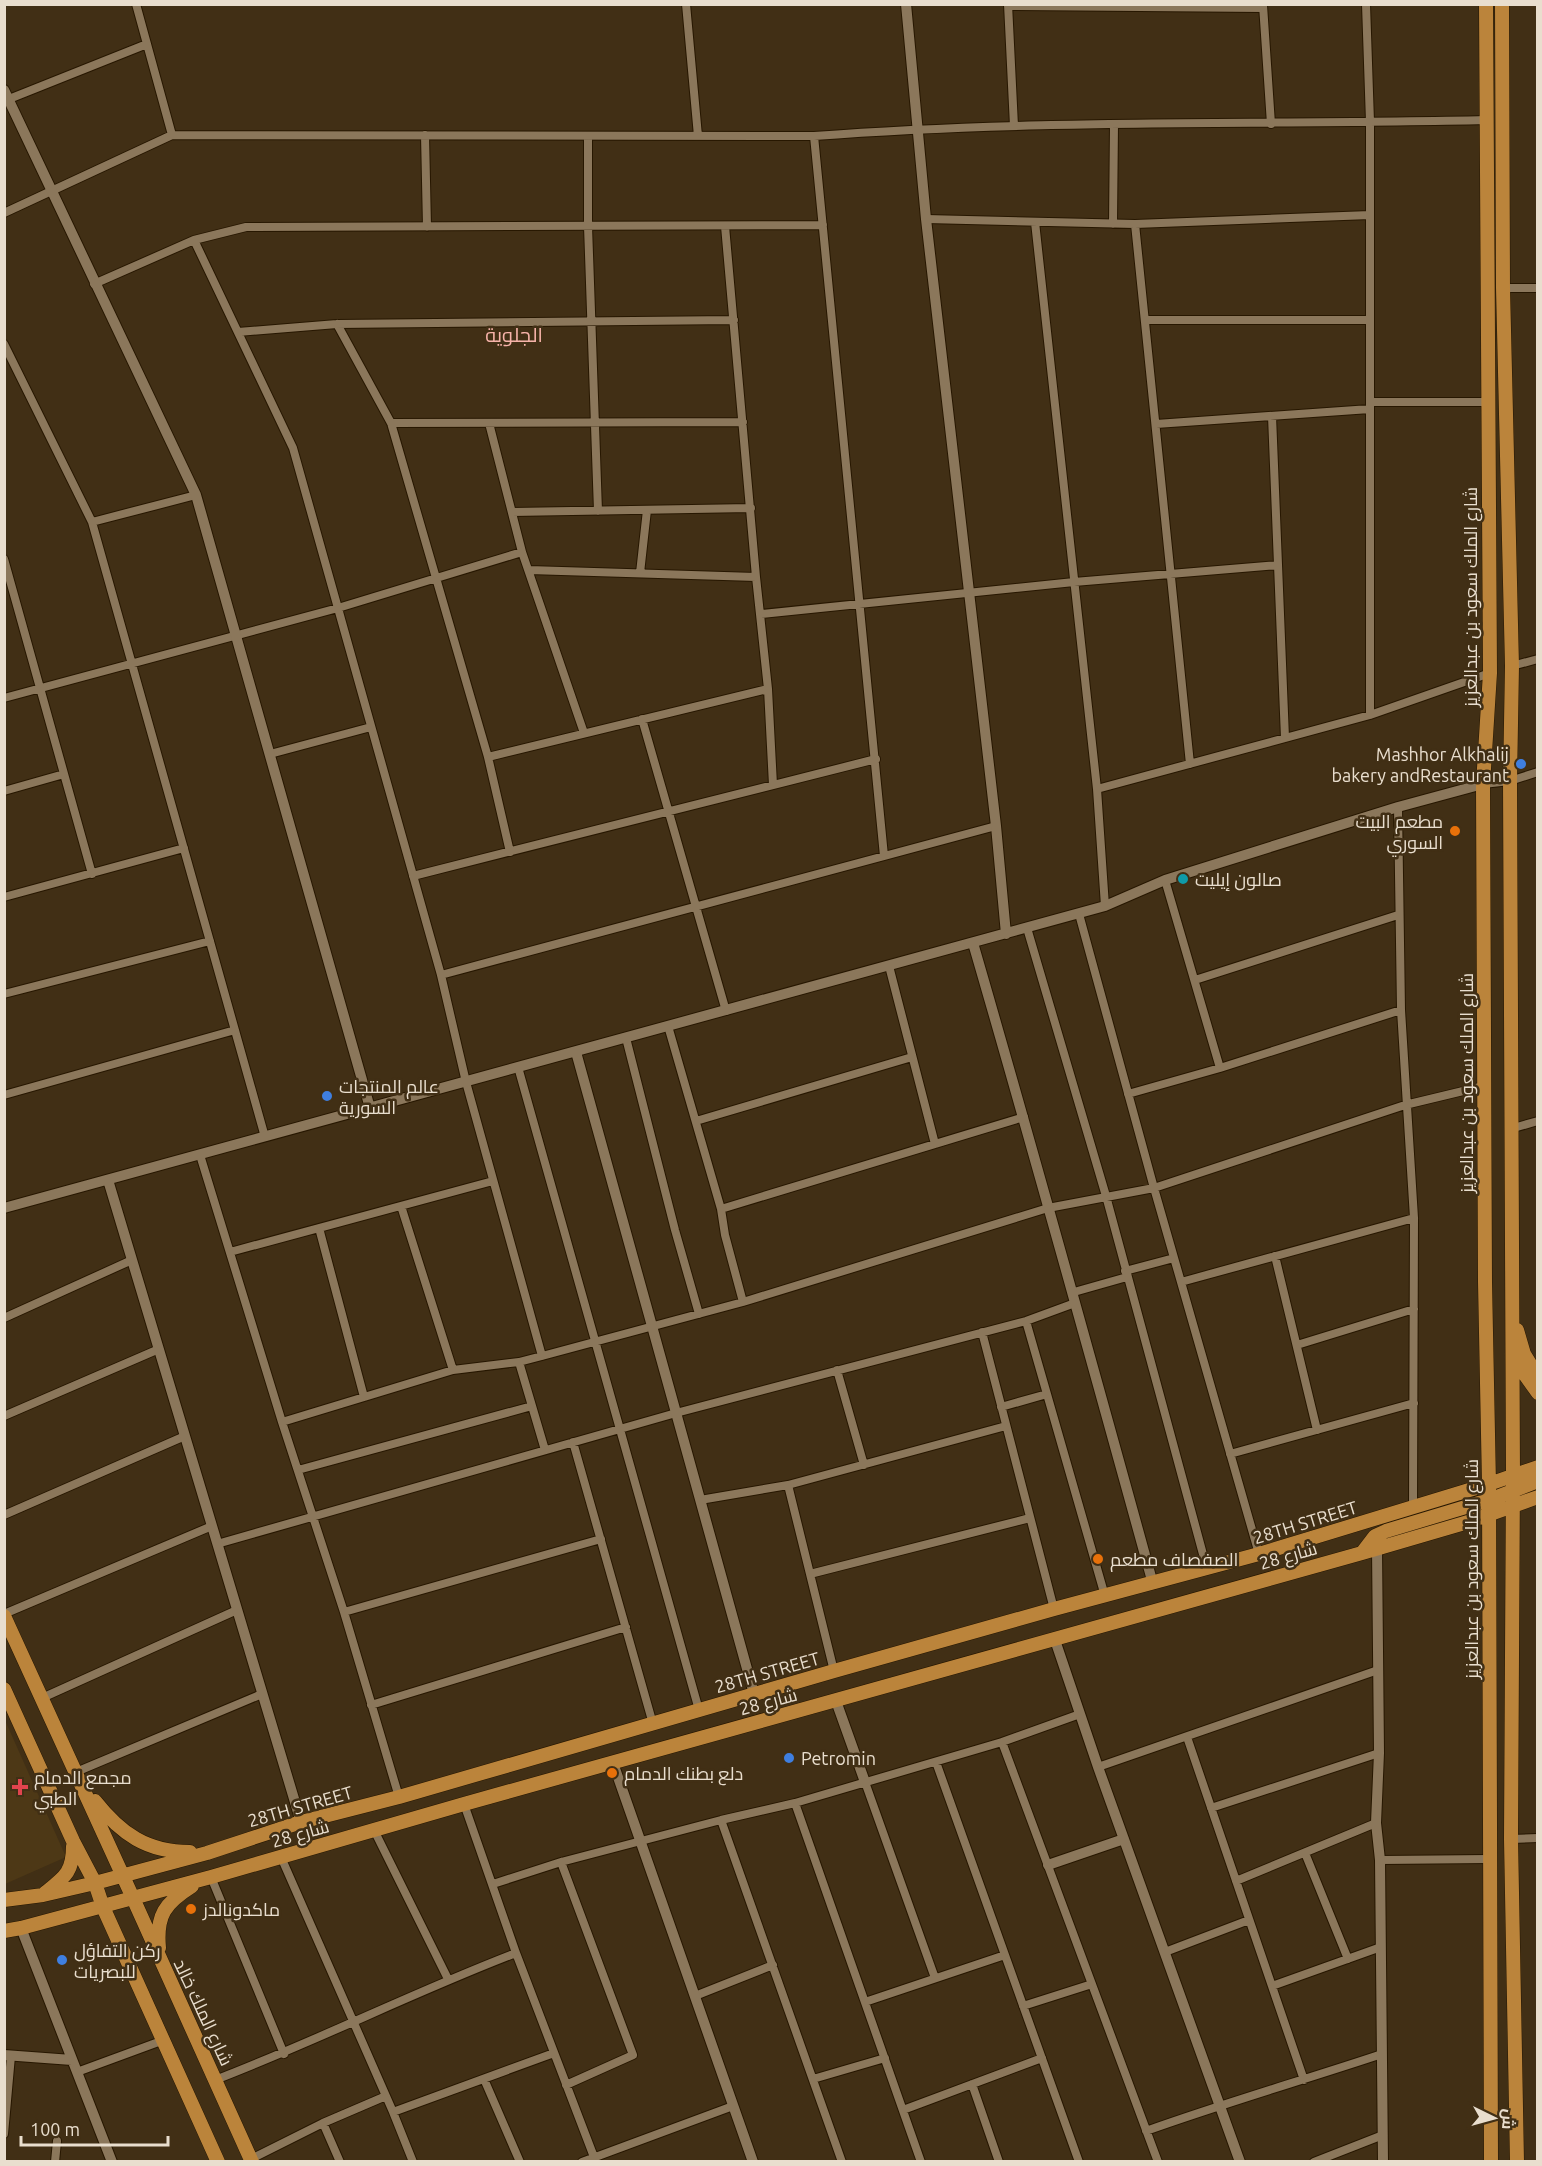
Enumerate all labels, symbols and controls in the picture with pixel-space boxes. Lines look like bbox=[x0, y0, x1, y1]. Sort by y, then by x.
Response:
district label: الجلوية bbox=[485, 323, 543, 347]
street label: شارع الملك سعود بن عبدالعزيز bbox=[1460, 487, 1483, 708]
place label: Mashhor Alkhalij bakery andRestaurant bbox=[1332, 744, 1509, 785]
marker: Mashhor Alkhalij bakery andRestaurant bbox=[1514, 757, 1528, 771]
place label: مطعم البيت السوري bbox=[1355, 811, 1443, 857]
marker: مطعم البيت السوري bbox=[1448, 824, 1462, 838]
place label: صالون إيليت bbox=[1195, 869, 1282, 891]
marker: صالون إيليت bbox=[1176, 872, 1190, 886]
street label: شارع الملك سعود بن عبدالعزيز bbox=[1456, 973, 1479, 1194]
place label: عالم المنتجات السورية bbox=[339, 1076, 439, 1119]
marker: عالم المنتجات السورية bbox=[320, 1089, 334, 1103]
street label: شارع الملك سعود بن عبدالعزيز bbox=[1461, 1459, 1484, 1680]
street label: 28TH STREET bbox=[1251, 1497, 1359, 1547]
street label: شارع 28 bbox=[1257, 1537, 1320, 1576]
place label: الصفصاف مطعم bbox=[1110, 1549, 1238, 1572]
marker: الصفصاف مطعم bbox=[1091, 1552, 1105, 1566]
street label: 28TH STREET bbox=[712, 1648, 822, 1696]
street label: شارع 28 bbox=[737, 1684, 800, 1721]
place label: Petromin bbox=[801, 1748, 876, 1768]
marker: Petromin bbox=[782, 1751, 796, 1765]
place label: دلع بطنك الدمام bbox=[624, 1763, 743, 1786]
marker: دلع بطنك الدمام bbox=[605, 1766, 619, 1780]
place label: مجمع الدمام الطبي bbox=[34, 1767, 132, 1813]
marker: مجمع الدمام الطبي bbox=[11, 1778, 29, 1796]
street label: 28TH STREET bbox=[245, 1782, 355, 1830]
street label: شارع 28 bbox=[269, 1815, 332, 1854]
place label: ماكدونالدز bbox=[202, 1899, 280, 1921]
marker: ماكدونالدز bbox=[184, 1902, 198, 1916]
place label: ركن التفاؤل للبصريات bbox=[74, 1940, 160, 1983]
marker: ركن التفاؤل للبصريات bbox=[55, 1953, 69, 1967]
street label: شارع الملك خالد bbox=[168, 1956, 237, 2070]
north arrow bbox=[1464, 2088, 1524, 2148]
text: ش bbox=[1498, 2108, 1519, 2130]
scale bar bbox=[21, 2109, 168, 2147]
text: 100 m bbox=[30, 2119, 80, 2139]

